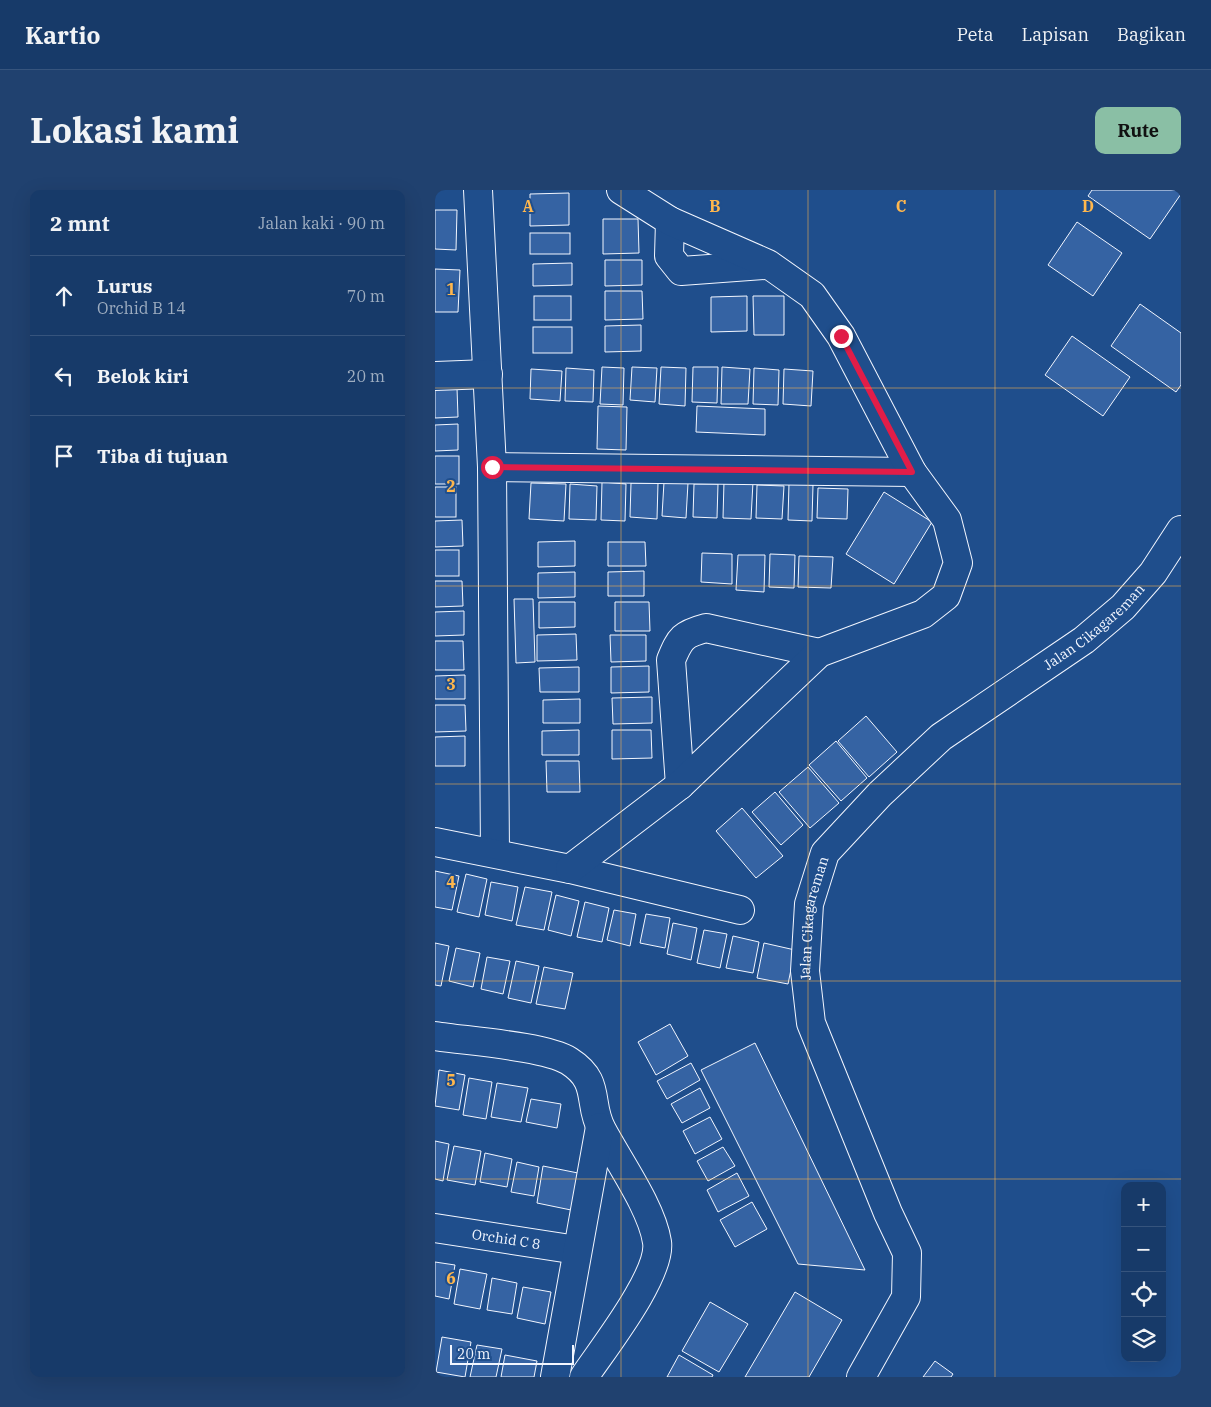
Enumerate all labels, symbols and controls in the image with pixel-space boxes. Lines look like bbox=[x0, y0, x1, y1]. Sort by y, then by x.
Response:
text: Kartio bbox=[25, 19, 100, 51]
text: Peta bbox=[957, 23, 994, 46]
text: Lapisan bbox=[1022, 23, 1089, 46]
text: Bagikan bbox=[1117, 23, 1186, 46]
text: Lokasi kami bbox=[30, 107, 239, 153]
button: Rute bbox=[1095, 107, 1181, 154]
text: A bbox=[522, 196, 534, 216]
text: B bbox=[709, 196, 721, 216]
text: C bbox=[896, 196, 906, 216]
text: D bbox=[1082, 196, 1094, 216]
text: 2 mnt bbox=[50, 209, 110, 237]
text: Jalan kaki · 90 m bbox=[258, 213, 385, 233]
text: Lurus bbox=[97, 274, 152, 298]
text: 1 bbox=[446, 279, 456, 299]
icon: ahead bbox=[50, 282, 78, 310]
text: 70 m bbox=[347, 286, 385, 306]
text: Orchid B 14 bbox=[97, 298, 186, 318]
route end bbox=[830, 325, 853, 348]
icon: left bbox=[50, 362, 78, 390]
text: Belok kiri bbox=[97, 364, 189, 388]
text: 20 m bbox=[347, 366, 385, 386]
icon: arrive bbox=[50, 442, 78, 470]
text: Tiba di tujuan bbox=[97, 444, 228, 468]
route start bbox=[481, 456, 504, 479]
text: 2 bbox=[446, 476, 456, 496]
street label: Jalan Cikagareman bbox=[1040, 580, 1148, 674]
text: 3 bbox=[446, 674, 456, 694]
street label: Jalan Cikagareman bbox=[796, 854, 832, 982]
text: 4 bbox=[446, 872, 456, 892]
text: 5 bbox=[446, 1070, 456, 1090]
map controls bbox=[1121, 1182, 1166, 1362]
button: + bbox=[1121, 1182, 1166, 1227]
street label: Orchid C 8 bbox=[471, 1225, 542, 1253]
button: − bbox=[1121, 1227, 1166, 1272]
text: 6 bbox=[446, 1268, 456, 1288]
button: locate bbox=[1121, 1272, 1166, 1317]
button: layers bbox=[1121, 1317, 1166, 1362]
scale bar bbox=[450, 1342, 574, 1365]
text: 20 m bbox=[457, 1345, 490, 1363]

